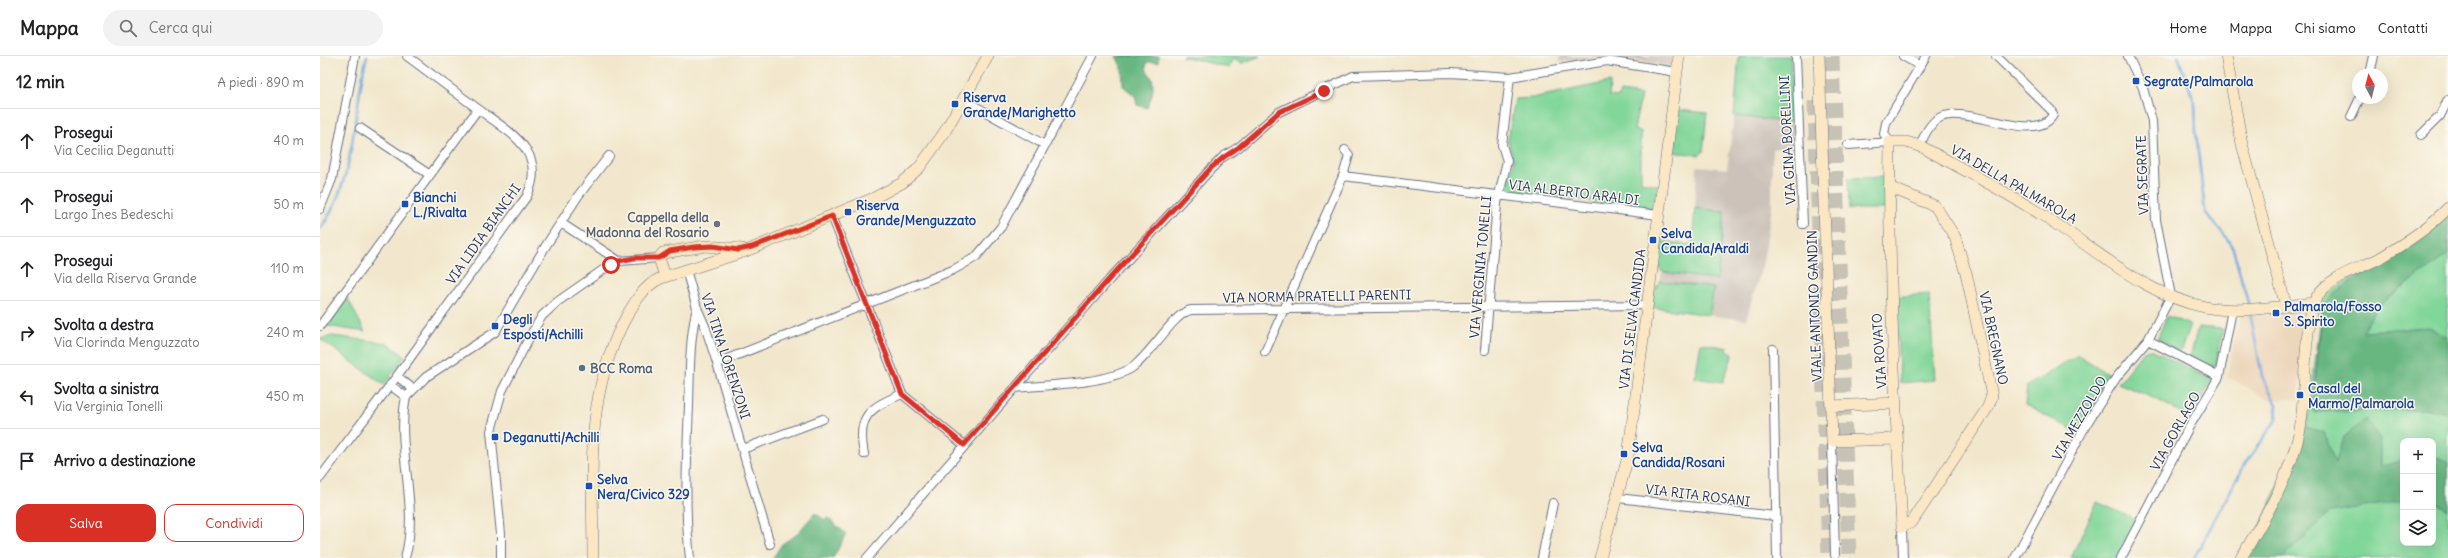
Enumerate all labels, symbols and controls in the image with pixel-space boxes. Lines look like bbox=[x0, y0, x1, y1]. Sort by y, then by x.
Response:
search box bbox=[103, 10, 383, 46]
text: Mappa bbox=[20, 16, 79, 40]
icon: search bbox=[117, 17, 139, 39]
text: Cerca qui bbox=[149, 18, 212, 37]
text: Home bbox=[2169, 19, 2207, 37]
text: Mappa bbox=[2229, 19, 2272, 37]
text: Chi siamo bbox=[2294, 19, 2356, 37]
text: Contatti bbox=[2378, 19, 2428, 37]
north arrow bbox=[2352, 68, 2388, 104]
text: 12 min bbox=[16, 71, 65, 93]
place label: Segrate/Palmarola bbox=[2144, 73, 2254, 90]
text: A piedi · 890 m bbox=[218, 74, 304, 91]
street label: VIA GINA BORELLINI bbox=[1776, 74, 1799, 205]
marker: Segrate/Palmarola bbox=[2131, 76, 2141, 86]
route end bbox=[1315, 82, 1333, 100]
place label: Riserva Grande/Marighetto bbox=[963, 89, 1076, 121]
marker: Riserva Grande/Marighetto bbox=[950, 99, 960, 109]
text: Prosegui bbox=[54, 123, 113, 142]
icon: ahead bbox=[16, 130, 38, 152]
text: 40 m bbox=[273, 132, 304, 149]
street label: VIA SEGRATE bbox=[2133, 134, 2152, 215]
street label: VIA DELLA PALMAROLA bbox=[1948, 141, 2080, 228]
text: Via Cecilia Deganutti bbox=[54, 142, 174, 159]
street label: VIA ALBERTO ARALDI bbox=[1508, 176, 1640, 209]
street label: VIA LIDIA BIANCHI bbox=[442, 180, 525, 288]
text: Prosegui bbox=[54, 187, 113, 206]
place label: Bianchi L./Rivalta bbox=[413, 189, 468, 221]
icon: ahead bbox=[16, 194, 38, 216]
street label: VIA VERGINIA TONELLI bbox=[1466, 195, 1495, 339]
text: 50 m bbox=[273, 196, 304, 213]
place label: Riserva Grande/Menguzzato bbox=[856, 197, 976, 229]
marker: Bianchi L./Rivalta bbox=[400, 199, 410, 209]
text: Largo Ines Bedeschi bbox=[54, 206, 173, 223]
marker: Riserva Grande/Menguzzato bbox=[843, 207, 853, 217]
place label: Cappella della Madonna del Rosario bbox=[586, 209, 710, 241]
marker: Cappella della Madonna del Rosario bbox=[712, 219, 722, 229]
place label: Selva Candida/Araldi bbox=[1661, 225, 1749, 257]
street label: VIALE ANTONIO GANDIN bbox=[1803, 230, 1826, 382]
marker: Selva Candida/Araldi bbox=[1648, 235, 1658, 245]
street label: VIA DI SELVA CANDIDA bbox=[1615, 248, 1650, 390]
text: Prosegui bbox=[54, 251, 113, 270]
route start bbox=[602, 256, 620, 274]
icon: ahead bbox=[16, 258, 38, 280]
text: 110 m bbox=[271, 260, 304, 277]
text: Via della Riserva Grande bbox=[54, 270, 197, 287]
street label: VIA NORMA PRATELLI PARENTI bbox=[1222, 286, 1412, 307]
street label: VIA BREGNANO bbox=[1975, 290, 2012, 386]
street label: VIA TINA LORENZONI bbox=[697, 291, 754, 422]
place label: Palmarola/Fosso S. Spirito bbox=[2284, 298, 2381, 330]
marker: Palmarola/Fosso S. Spirito bbox=[2271, 308, 2281, 318]
place label: Degli Esposti/Achilli bbox=[503, 311, 583, 343]
street label: VIA ROVATO bbox=[1868, 313, 1891, 389]
text: Svolta a destra bbox=[54, 315, 154, 334]
marker: Degli Esposti/Achilli bbox=[490, 321, 500, 331]
icon: right bbox=[16, 322, 38, 344]
text: 240 m bbox=[267, 324, 304, 341]
text: Via Clorinda Menguzzato bbox=[54, 334, 200, 351]
place label: BCC Roma bbox=[590, 360, 653, 377]
marker: BCC Roma bbox=[577, 363, 587, 373]
street label: VIA MEZZOLDO bbox=[2048, 373, 2110, 463]
text: Svolta a sinistra bbox=[54, 379, 159, 398]
place label: Casal del Marmo/Palmarola bbox=[2308, 380, 2415, 412]
icon: left bbox=[16, 386, 38, 408]
text: 450 m bbox=[266, 388, 304, 405]
street label: VIA GORLAGO bbox=[2147, 389, 2204, 474]
marker: Casal del Marmo/Palmarola bbox=[2295, 390, 2305, 400]
text: Via Verginia Tonelli bbox=[54, 398, 163, 415]
place label: Deganutti/Achilli bbox=[503, 429, 599, 446]
marker: Deganutti/Achilli bbox=[490, 432, 500, 442]
map controls bbox=[2400, 438, 2436, 546]
button: + bbox=[2400, 438, 2436, 474]
place label: Selva Candida/Rosani bbox=[1632, 439, 1725, 471]
marker: Selva Candida/Rosani bbox=[1619, 449, 1629, 459]
icon: arrive bbox=[16, 450, 38, 472]
text: Arrivo a destinazione bbox=[54, 451, 196, 470]
place label: Selva Nera/Civico 329 bbox=[597, 471, 690, 503]
button: − bbox=[2400, 474, 2436, 510]
marker: Selva Nera/Civico 329 bbox=[584, 481, 594, 491]
street label: VIA RITA ROSANI bbox=[1645, 481, 1752, 510]
button: Salva bbox=[16, 504, 156, 542]
button: Condividi bbox=[164, 504, 304, 542]
button: layers bbox=[2400, 510, 2436, 546]

